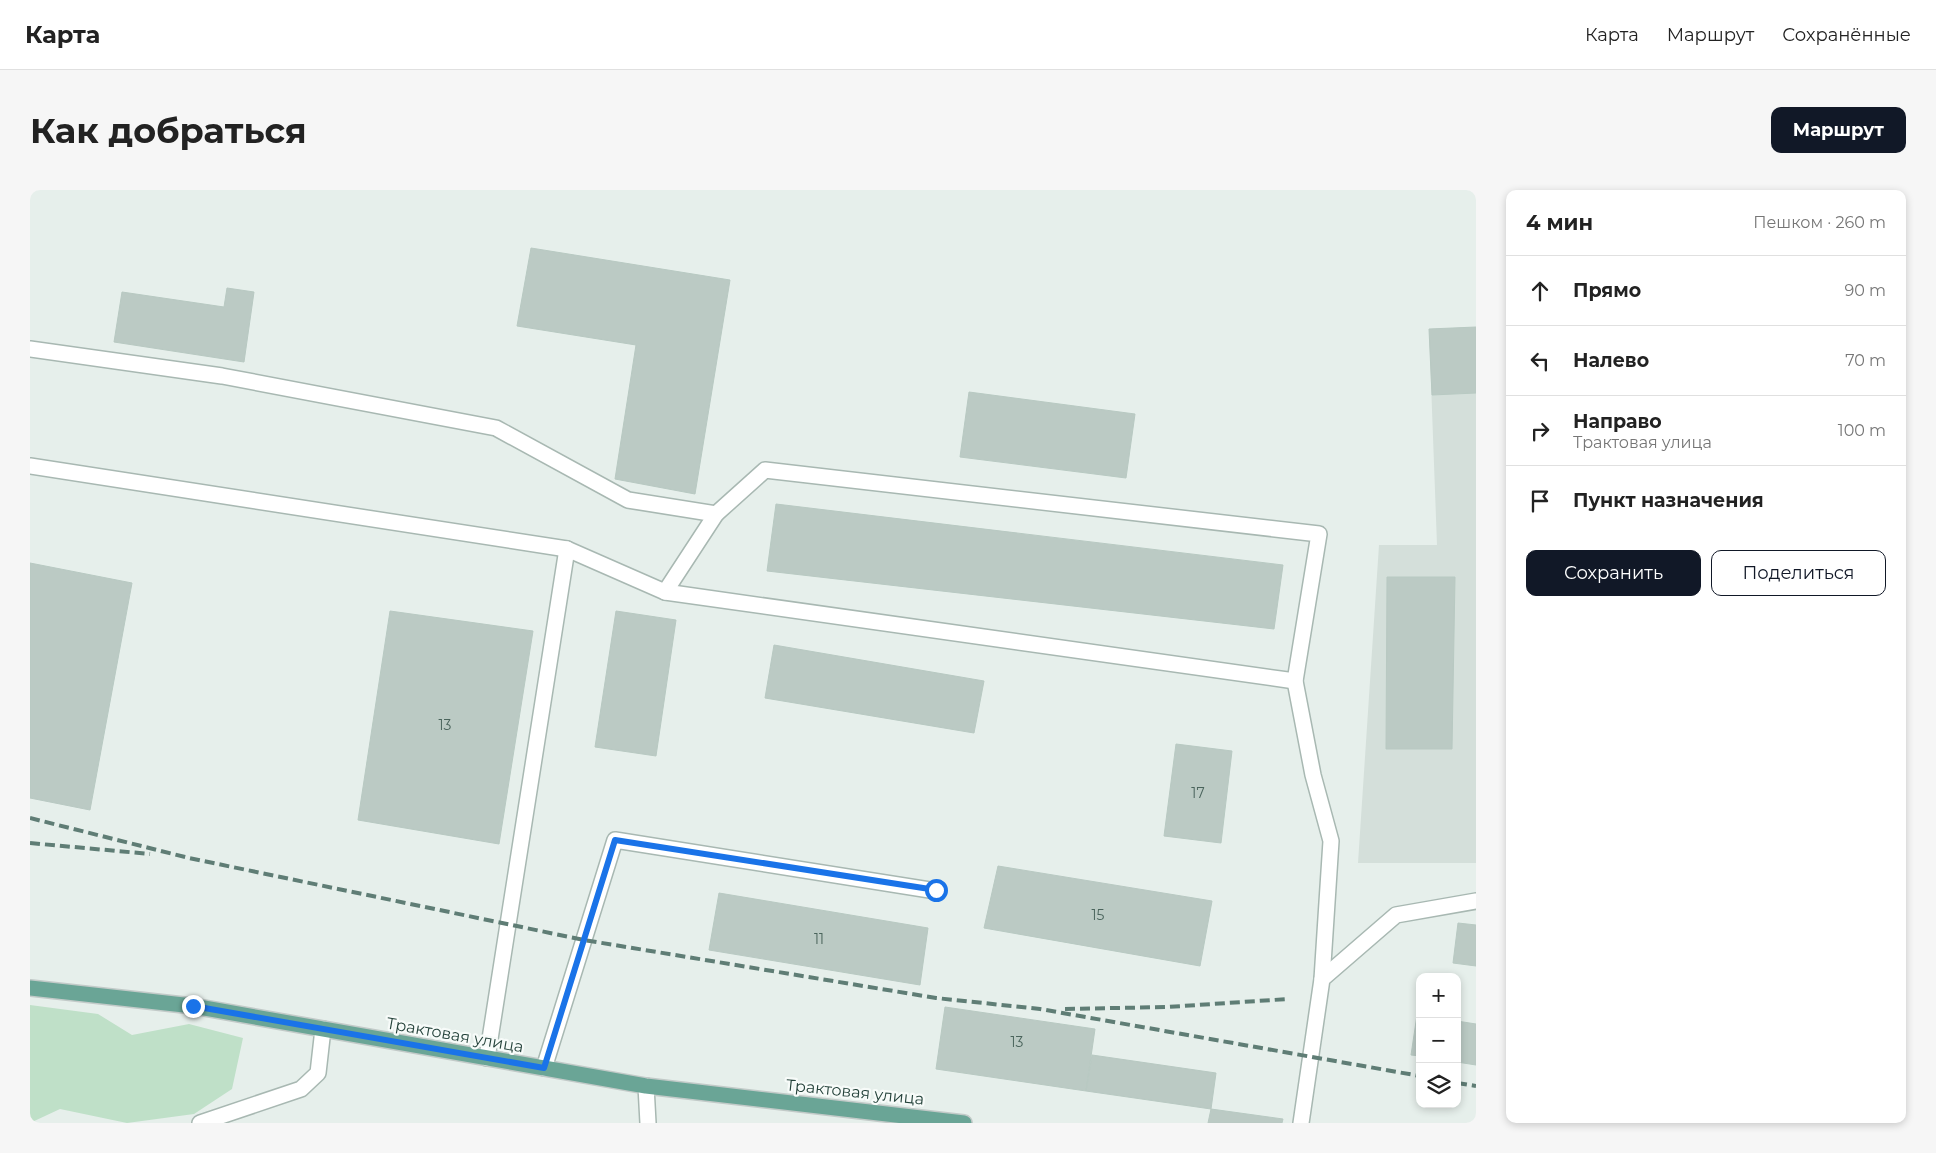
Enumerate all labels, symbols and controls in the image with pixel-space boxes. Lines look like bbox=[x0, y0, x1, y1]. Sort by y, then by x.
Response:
text: Карта bbox=[25, 20, 100, 49]
text: Карта bbox=[1585, 24, 1639, 46]
text: Маршрут bbox=[1667, 24, 1754, 46]
text: Сохранённые bbox=[1782, 24, 1911, 46]
button: Маршрут bbox=[1771, 107, 1906, 153]
text: Как добраться bbox=[30, 109, 307, 152]
text: 4 мин bbox=[1526, 210, 1593, 235]
text: Пешком · 260 m bbox=[1753, 213, 1886, 232]
icon: ahead bbox=[1526, 277, 1554, 305]
text: Прямо bbox=[1573, 279, 1641, 302]
text: 90 m bbox=[1844, 281, 1886, 300]
icon: left bbox=[1526, 347, 1554, 375]
text: Налево bbox=[1573, 349, 1649, 372]
text: 70 m bbox=[1845, 351, 1886, 370]
text: Направо bbox=[1573, 410, 1662, 433]
icon: right bbox=[1526, 417, 1554, 445]
text: 100 m bbox=[1838, 421, 1886, 440]
text: Трактовая улица bbox=[1573, 433, 1712, 452]
icon: arrive bbox=[1526, 487, 1554, 515]
text: Пункт назначения bbox=[1573, 489, 1764, 512]
button: Сохранить bbox=[1526, 550, 1701, 596]
button: Поделиться bbox=[1711, 550, 1886, 596]
house number: 13 bbox=[439, 716, 452, 734]
house number: 17 bbox=[1191, 784, 1205, 802]
route start bbox=[925, 879, 948, 902]
house number: 15 bbox=[1092, 906, 1105, 924]
house number: 11 bbox=[814, 930, 824, 948]
map controls bbox=[1416, 973, 1461, 1108]
button: + bbox=[1416, 973, 1461, 1018]
route end bbox=[182, 995, 205, 1018]
street label: Трактовая улица bbox=[385, 1014, 525, 1056]
button: − bbox=[1416, 1018, 1461, 1063]
house number: 13 bbox=[1011, 1033, 1024, 1051]
button: layers bbox=[1416, 1063, 1461, 1108]
street label: Трактовая улица bbox=[785, 1075, 925, 1109]

